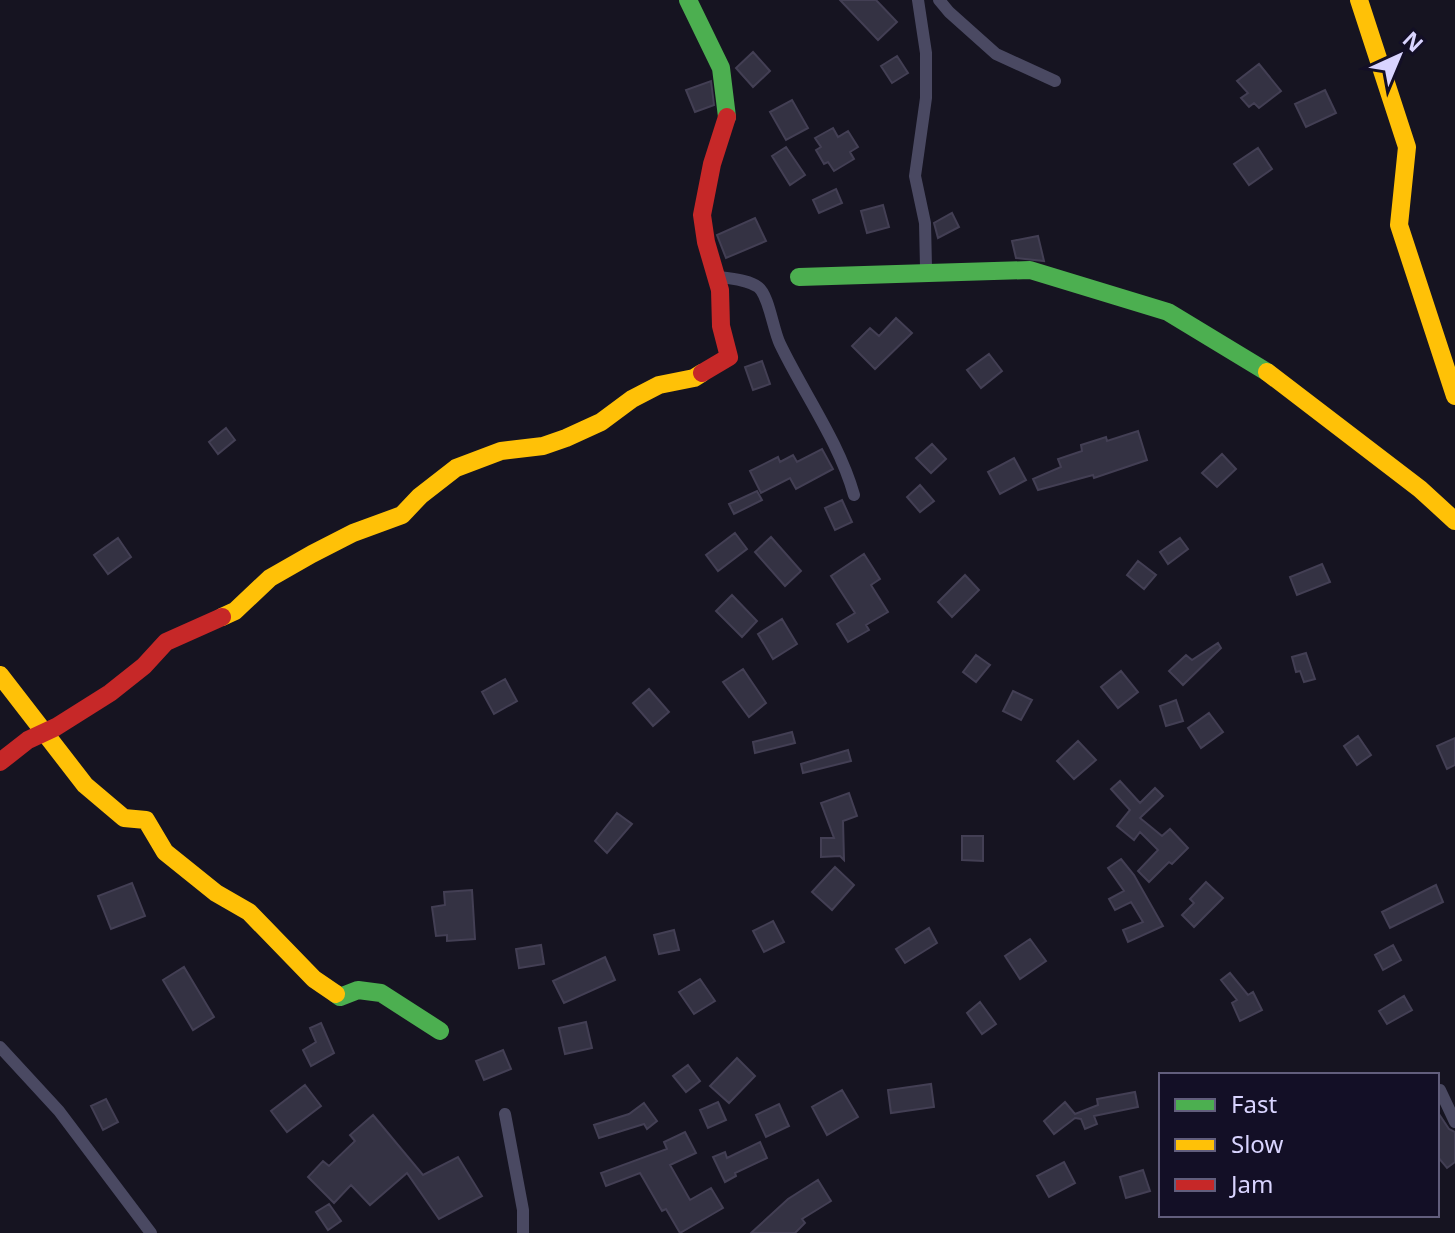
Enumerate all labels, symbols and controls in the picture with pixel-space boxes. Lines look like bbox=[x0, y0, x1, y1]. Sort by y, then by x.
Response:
north arrow bbox=[1359, 16, 1439, 96]
text: N bbox=[1397, 24, 1430, 58]
legend bbox=[1159, 1073, 1439, 1217]
text: Fast bbox=[1231, 1087, 1277, 1120]
text: Slow bbox=[1231, 1127, 1283, 1160]
text: Jam bbox=[1229, 1167, 1273, 1200]

